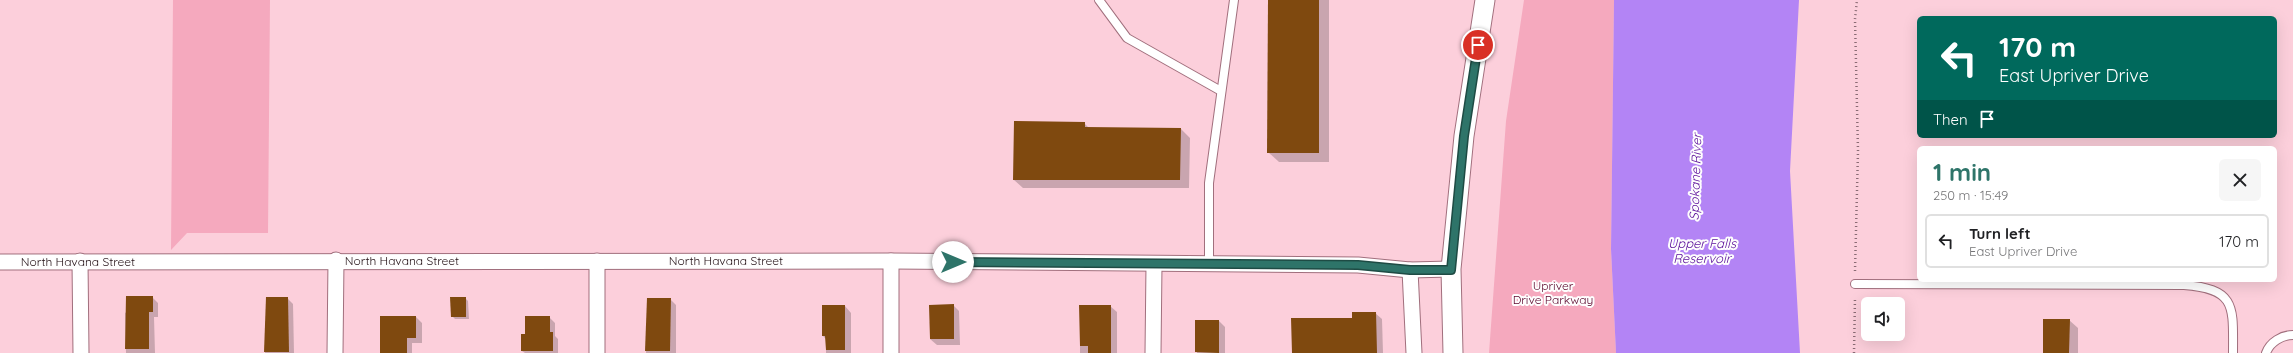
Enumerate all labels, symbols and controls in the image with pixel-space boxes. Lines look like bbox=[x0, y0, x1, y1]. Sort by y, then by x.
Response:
pin bbox=[1461, 28, 1495, 62]
text: 170 m bbox=[1999, 29, 2076, 64]
icon: left bbox=[1933, 32, 1985, 84]
icon: arrive bbox=[1467, 34, 1489, 56]
text: East Upriver Drive bbox=[1999, 64, 2149, 87]
icon: arrive bbox=[1976, 108, 1998, 130]
text: Then bbox=[1933, 110, 1968, 129]
water label: Spokane River bbox=[1685, 131, 1705, 221]
text: 1 min bbox=[1933, 157, 1991, 187]
button: close bbox=[2219, 159, 2261, 201]
text: 250 m · 15:49 bbox=[1933, 187, 2008, 203]
text: Turn left bbox=[1969, 224, 2031, 243]
icon: left bbox=[1935, 230, 1957, 252]
text: 170 m bbox=[2219, 232, 2259, 251]
water label: Upper Falls Reservoir bbox=[1668, 235, 1737, 266]
position arrow bbox=[932, 241, 974, 283]
text: East Upriver Drive bbox=[1969, 243, 2077, 259]
street label: North Havana Street bbox=[345, 253, 459, 268]
street label: North Havana Street bbox=[669, 253, 783, 268]
street label: North Havana Street bbox=[21, 254, 135, 269]
park label: Upriver Drive Parkway bbox=[1513, 278, 1593, 307]
map controls bbox=[1861, 297, 1905, 341]
button: sound bbox=[1861, 297, 1905, 341]

